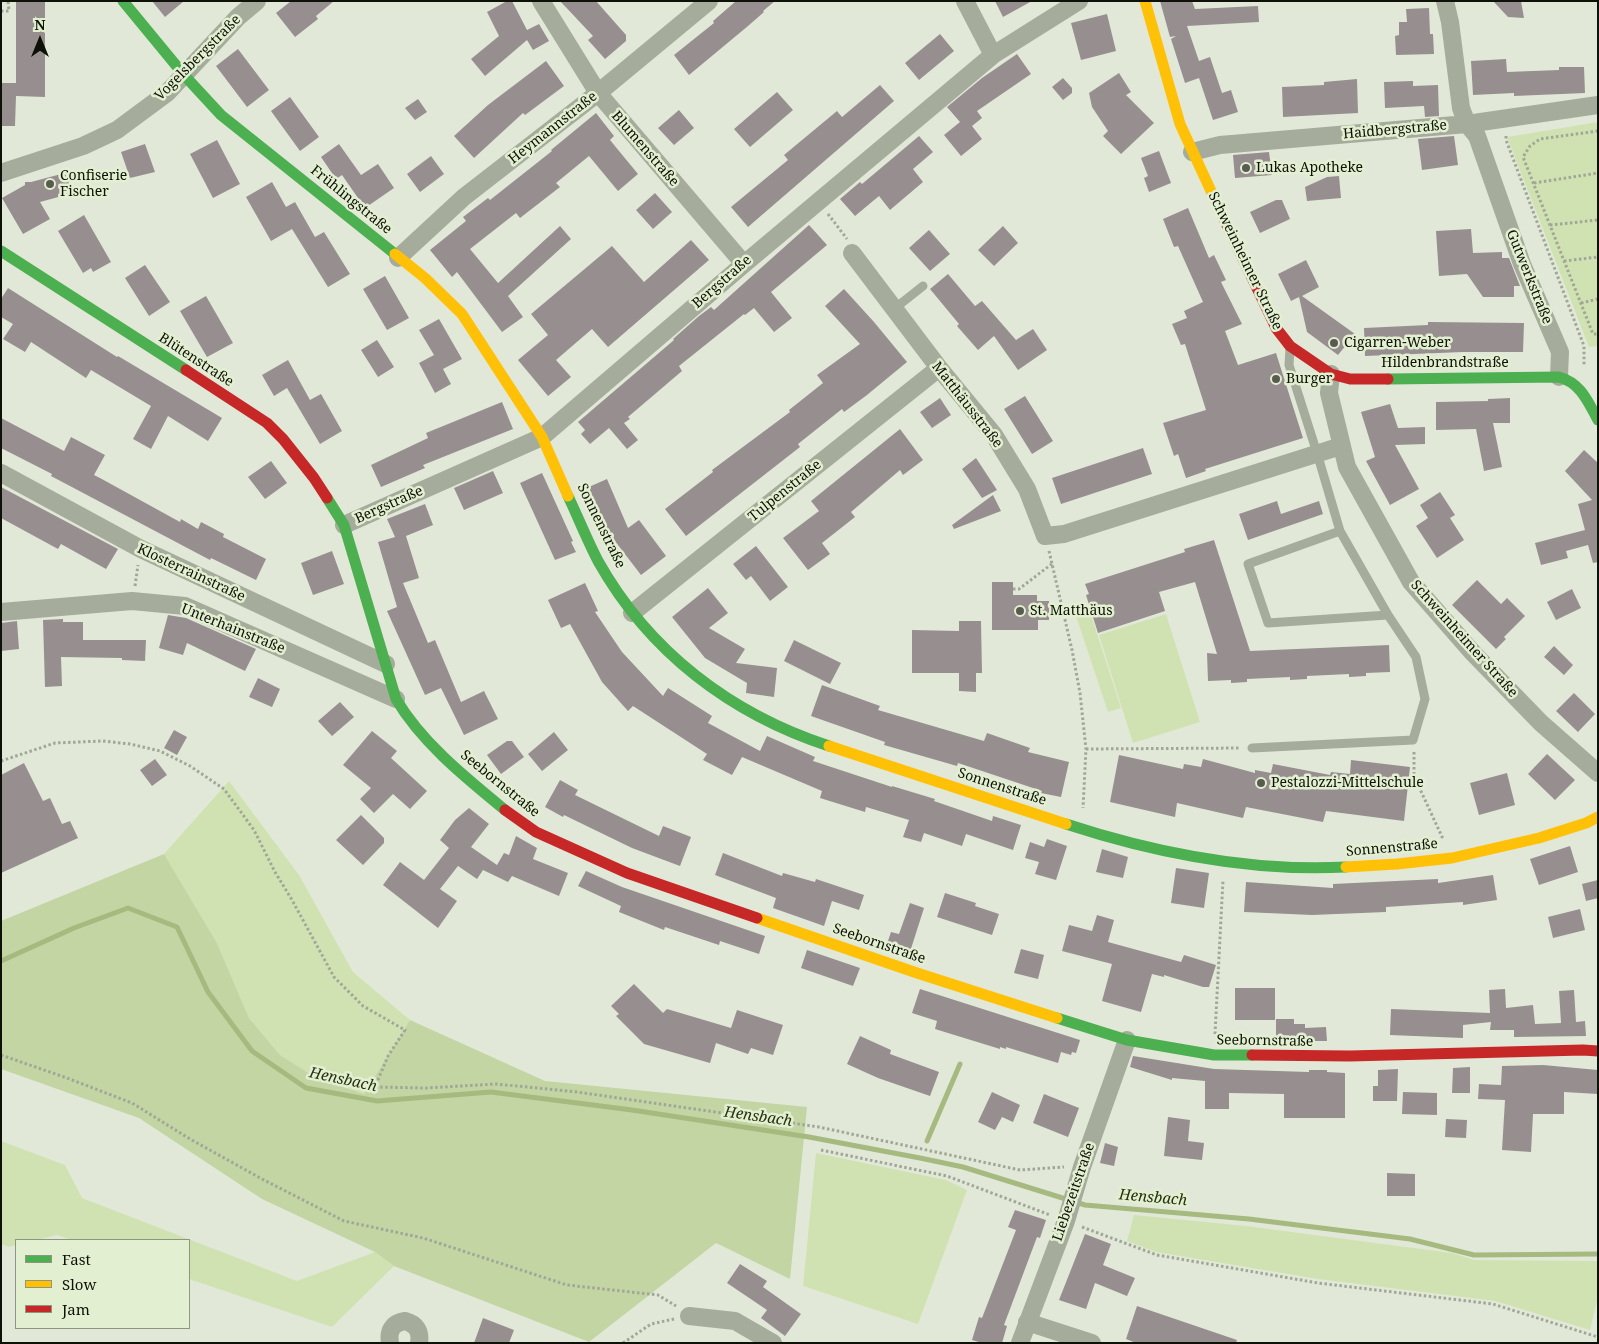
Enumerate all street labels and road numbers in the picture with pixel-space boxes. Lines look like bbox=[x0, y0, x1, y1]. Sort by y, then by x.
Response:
street label: Vogelsbergstraße bbox=[152, 12, 244, 104]
street label: Heymannstraße bbox=[505, 88, 601, 168]
street label: Blumenstraße bbox=[608, 108, 682, 190]
street label: Haidbergstraße bbox=[1342, 117, 1448, 143]
street label: Frühlingstraße bbox=[307, 162, 395, 238]
street label: Schweinheimer Straße bbox=[1204, 189, 1286, 333]
street label: Gutwerkstraße bbox=[1502, 227, 1556, 327]
street label: Bergstraße bbox=[689, 252, 755, 312]
street label: Blütenstraße bbox=[155, 330, 237, 390]
street label: Hildenbrandstraße bbox=[1381, 355, 1509, 371]
street label: Matthäusstraße bbox=[928, 359, 1006, 451]
street label: Tulpenstraße bbox=[745, 456, 825, 526]
street label: Sonnenstraße bbox=[573, 481, 629, 571]
street label: Bergstraße bbox=[352, 483, 426, 527]
street label: Klosterrainstraße bbox=[134, 541, 248, 605]
street label: Schweinheimer Straße bbox=[1407, 577, 1521, 701]
street label: Unterhainstraße bbox=[179, 601, 287, 657]
street label: Seebornstraße bbox=[457, 747, 543, 821]
street label: Sonnenstraße bbox=[956, 765, 1048, 809]
street label: Sonnenstraße bbox=[1345, 836, 1439, 860]
street label: Seebornstraße bbox=[830, 920, 928, 968]
street label: Seebornstraße bbox=[1216, 1032, 1314, 1050]
street label: Liebezeitstraße bbox=[1049, 1141, 1099, 1243]

